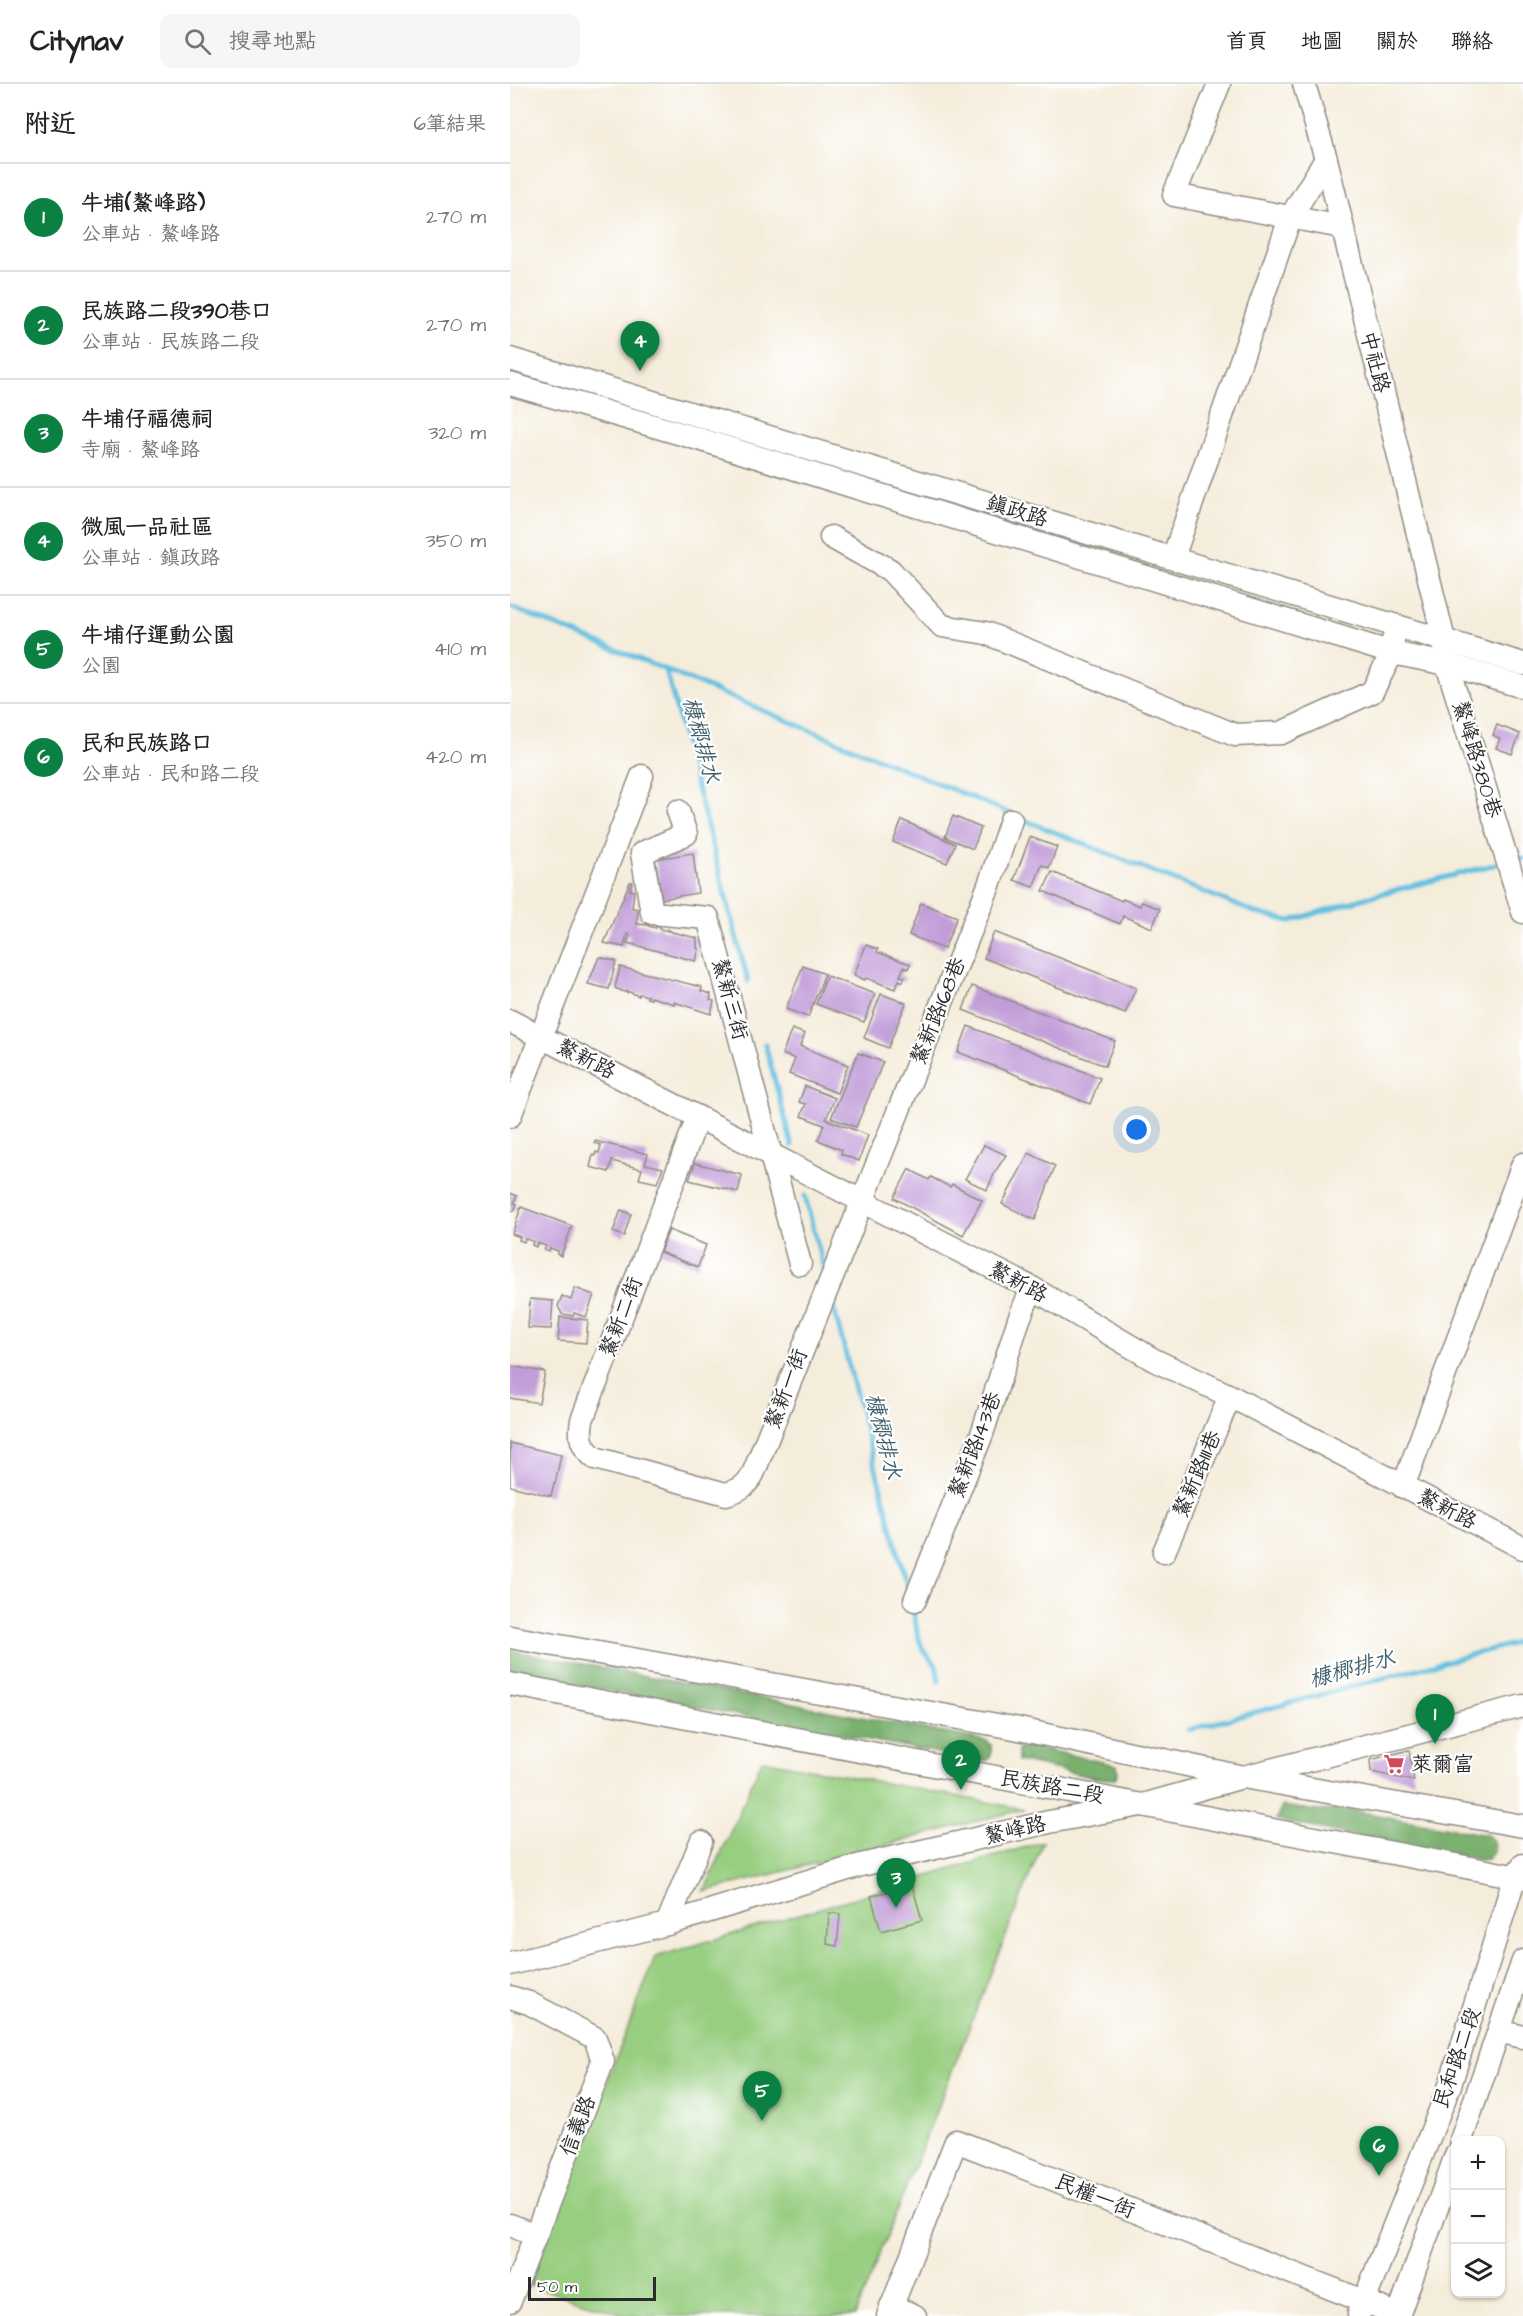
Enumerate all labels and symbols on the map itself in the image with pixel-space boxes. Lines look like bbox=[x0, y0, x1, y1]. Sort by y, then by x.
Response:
pin: 4 bbox=[620, 322, 660, 371]
street label: 中社路 bbox=[1353, 328, 1397, 396]
street label: 鎮政路 bbox=[983, 488, 1051, 534]
water label: 槺榔排水 bbox=[675, 693, 728, 787]
street label: 鰲峰路380巷 bbox=[1445, 697, 1509, 821]
street label: 鰲新路168巷 bbox=[903, 953, 973, 1069]
street label: 鰲新三街 bbox=[705, 955, 755, 1043]
street label: 鰲新路 bbox=[551, 1032, 621, 1086]
your location bbox=[1122, 1115, 1151, 1144]
street label: 鰲新路 bbox=[983, 1254, 1053, 1310]
street label: 鰲新二街 bbox=[592, 1273, 650, 1361]
street label: 鰲新一街 bbox=[757, 1345, 815, 1433]
street label: 鰲新路143巷 bbox=[941, 1388, 1009, 1502]
water label: 槺榔排水 bbox=[857, 1390, 909, 1483]
street label: 鰲新路111巷 bbox=[1166, 1426, 1228, 1522]
street label: 鰲新路 bbox=[1412, 1482, 1482, 1536]
water label: 槺榔排水 bbox=[1305, 1642, 1399, 1695]
pin: 1 bbox=[1416, 1694, 1454, 1744]
pin: 2 bbox=[942, 1740, 980, 1790]
place label: 萊爾富 bbox=[1411, 1750, 1474, 1779]
supermarket icon: 萊爾富 bbox=[1382, 1752, 1406, 1776]
street label: 民族路二段 bbox=[998, 1764, 1106, 1810]
street label: 鰲峰路 bbox=[981, 1809, 1049, 1851]
pin: 3 bbox=[876, 1858, 916, 1908]
street label: 民和路二段 bbox=[1426, 2004, 1488, 2112]
pin: 5 bbox=[742, 2072, 782, 2121]
street label: 信義路 bbox=[553, 2091, 603, 2161]
pin: 6 bbox=[1360, 2126, 1398, 2176]
street label: 民權一街 bbox=[1051, 2167, 1139, 2225]
scale bar bbox=[528, 2274, 656, 2302]

